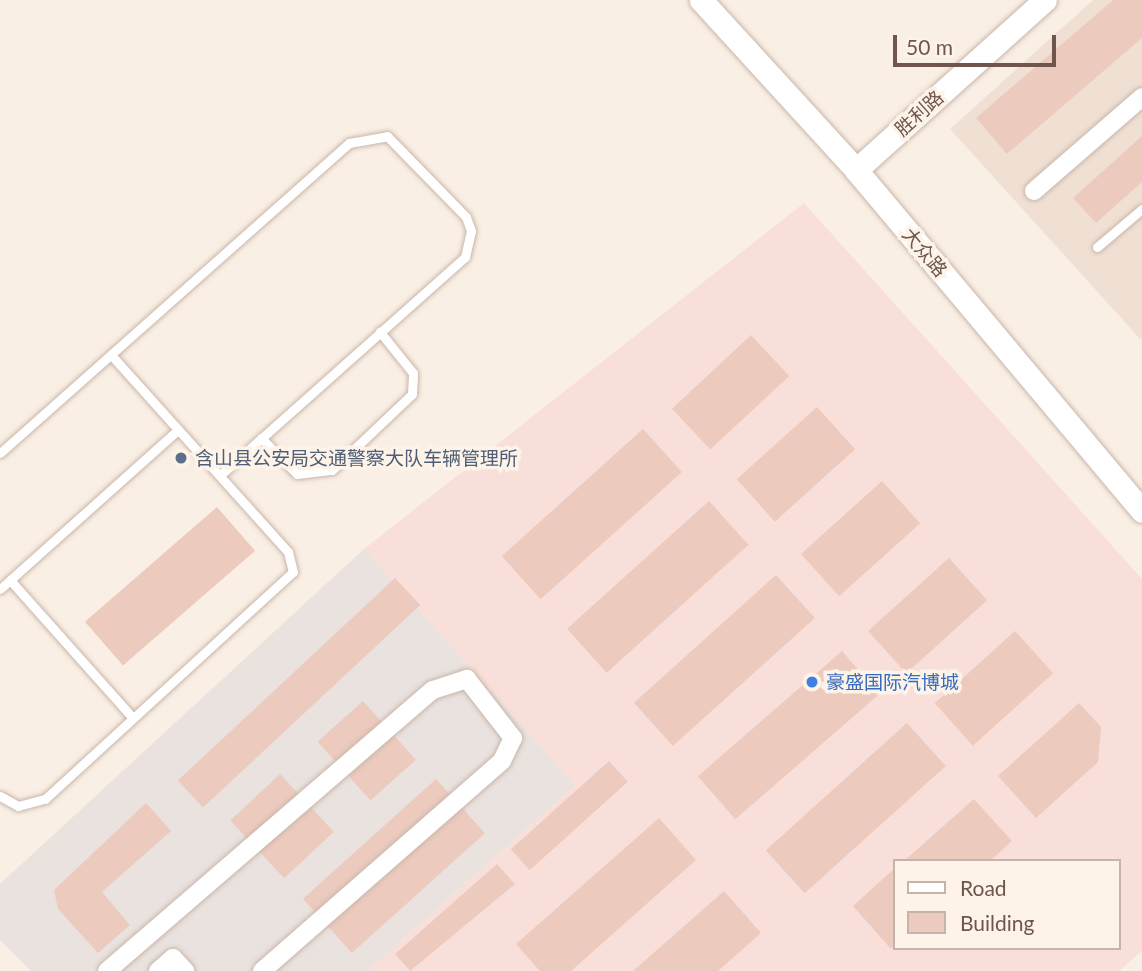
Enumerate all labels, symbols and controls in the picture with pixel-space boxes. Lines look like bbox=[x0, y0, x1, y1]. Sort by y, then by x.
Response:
scale bar bbox=[897, 21, 1060, 65]
text: 50 m bbox=[906, 34, 953, 59]
street label: 胜利路 bbox=[890, 85, 948, 141]
street label: 大众路 bbox=[898, 223, 952, 281]
place label: 含山县公安局交通警察大队车辆管理所 bbox=[195, 447, 518, 469]
marker: 含山县公安局交通警察大队车辆管理所 bbox=[173, 450, 189, 466]
place label: 豪盛国际汽博城 bbox=[826, 671, 959, 693]
marker: 豪盛国际汽博城 bbox=[804, 674, 820, 690]
legend bbox=[894, 859, 1121, 950]
text: Road bbox=[960, 875, 1007, 900]
text: Building bbox=[960, 910, 1035, 935]

